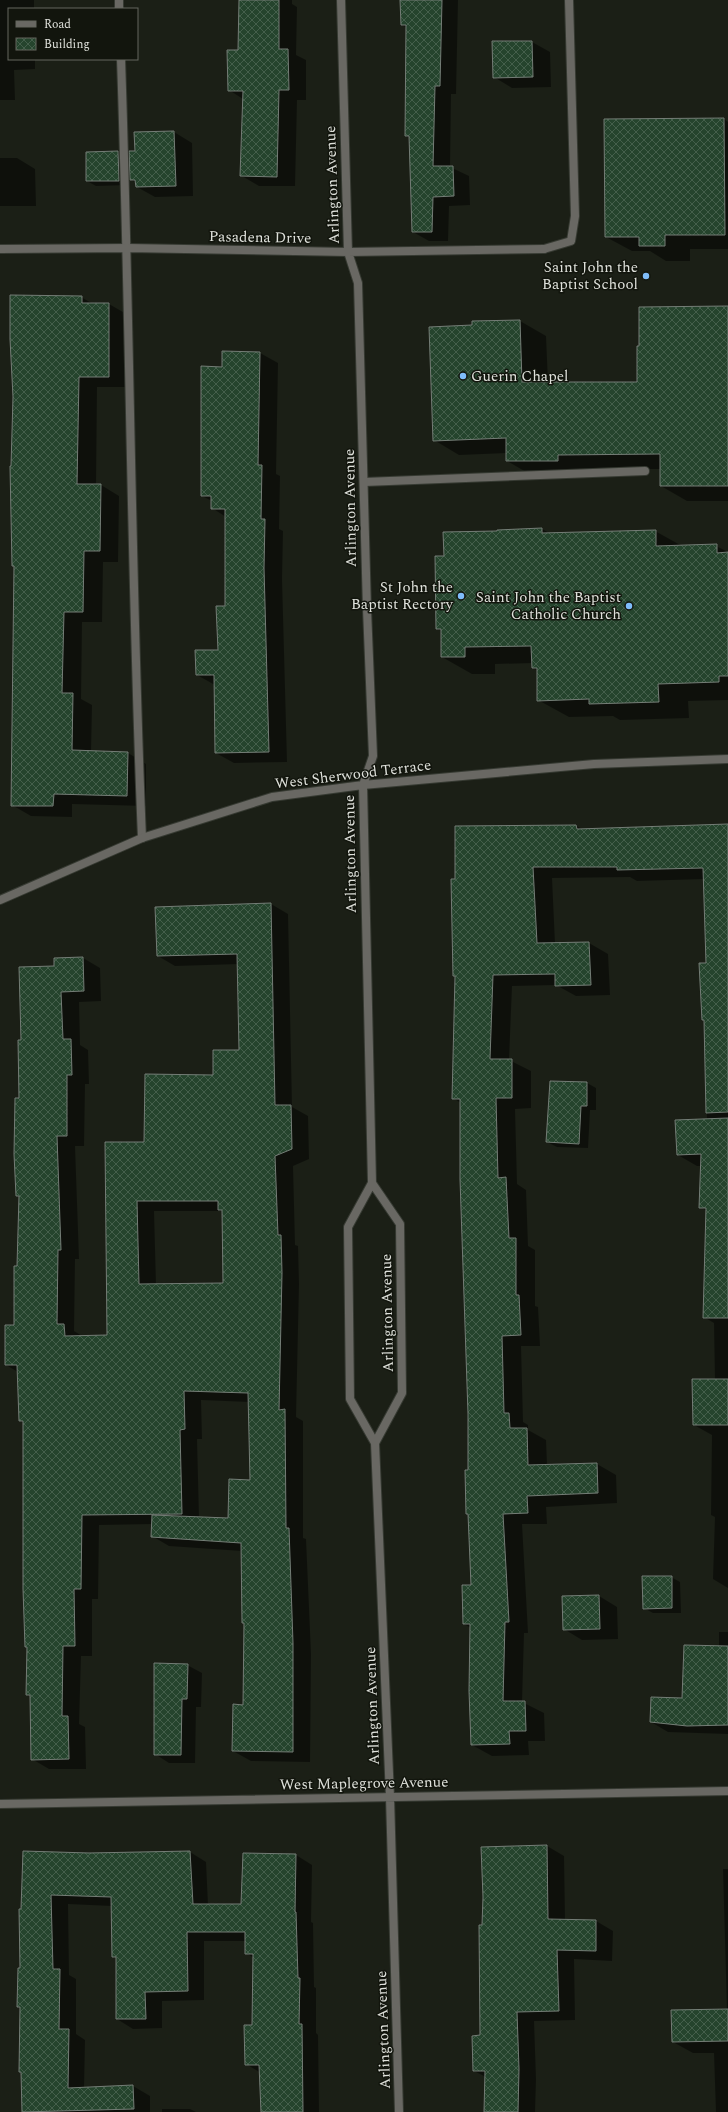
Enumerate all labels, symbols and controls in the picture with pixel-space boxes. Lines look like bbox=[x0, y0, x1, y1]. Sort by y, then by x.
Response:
legend bbox=[8, 8, 138, 60]
text: Road bbox=[44, 15, 71, 34]
text: Building bbox=[44, 35, 90, 54]
street label: Arlington Avenue bbox=[319, 125, 346, 245]
street label: Pasadena Drive bbox=[209, 225, 311, 250]
place label: Saint John the Baptist School bbox=[542, 256, 638, 296]
marker: Saint John the Baptist School bbox=[641, 271, 651, 281]
place label: Guerin Chapel bbox=[471, 365, 568, 388]
marker: Guerin Chapel bbox=[458, 371, 468, 381]
street label: Arlington Avenue bbox=[338, 449, 363, 567]
place label: St John the Baptist Rectory bbox=[351, 576, 454, 616]
place label: Saint John the Baptist Catholic Church bbox=[476, 586, 621, 626]
marker: St John the Baptist Rectory bbox=[456, 591, 466, 601]
marker: Saint John the Baptist Catholic Church bbox=[624, 601, 634, 611]
street label: West Sherwood Terrace bbox=[274, 754, 432, 795]
street label: Arlington Avenue bbox=[338, 795, 363, 913]
street label: Arlington Avenue bbox=[375, 1254, 400, 1372]
street label: Arlington Avenue bbox=[359, 1646, 386, 1766]
street label: West Maplegrove Avenue bbox=[279, 1771, 449, 1796]
street label: Arlington Avenue bbox=[370, 1970, 397, 2090]

